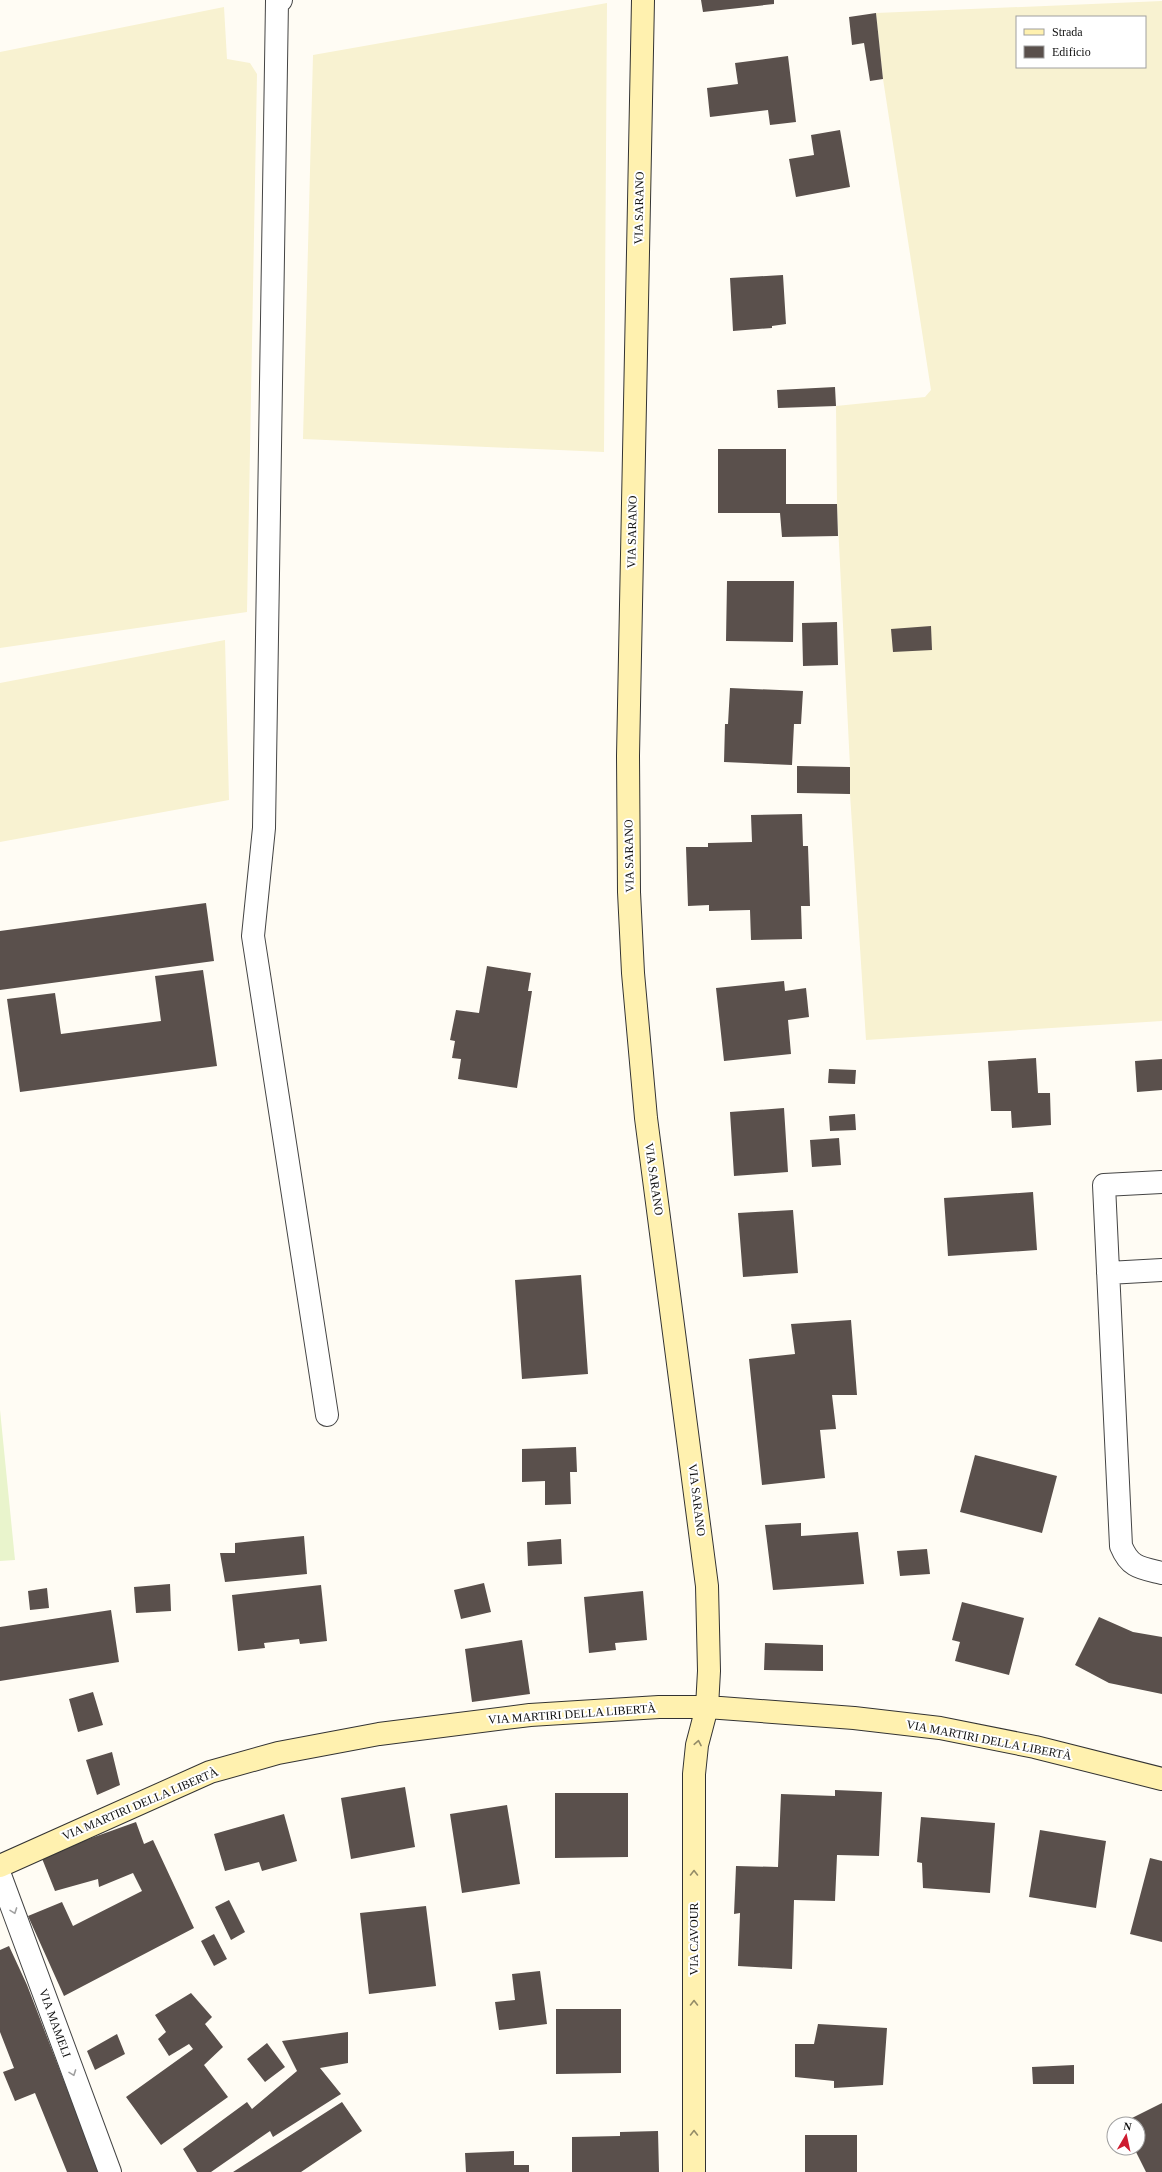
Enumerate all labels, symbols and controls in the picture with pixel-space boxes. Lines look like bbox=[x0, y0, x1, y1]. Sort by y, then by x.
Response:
legend bbox=[1016, 16, 1146, 68]
text: Strada bbox=[1052, 25, 1083, 39]
text: Edificio bbox=[1052, 45, 1091, 59]
street label: VIA SARANO bbox=[631, 171, 647, 245]
street label: VIA SARANO bbox=[624, 495, 640, 569]
street label: VIA SARANO bbox=[621, 819, 637, 893]
street label: VIA SARANO bbox=[642, 1142, 666, 1216]
street label: VIA SARANO bbox=[686, 1463, 708, 1537]
street label: VIA MARTIRI DELLA LIBERTÀ bbox=[488, 1701, 657, 1727]
street label: VIA MARTIRI DELLA LIBERTÀ bbox=[905, 1717, 1073, 1763]
one-way arrow bbox=[693, 1740, 702, 1746]
street label: VIA MARTIRI DELLA LIBERTÀ bbox=[60, 1765, 220, 1843]
one-way arrow bbox=[690, 1870, 698, 1876]
street label: VIA CAVOUR bbox=[687, 1903, 701, 1975]
one-way arrow bbox=[9, 1908, 17, 1915]
street label: VIA MAMELI bbox=[36, 1987, 74, 2059]
one-way arrow bbox=[690, 2000, 698, 2006]
one-way arrow bbox=[69, 2069, 77, 2076]
north arrow bbox=[1106, 2116, 1146, 2156]
text: N bbox=[1123, 2120, 1132, 2133]
one-way arrow bbox=[690, 2130, 698, 2136]

